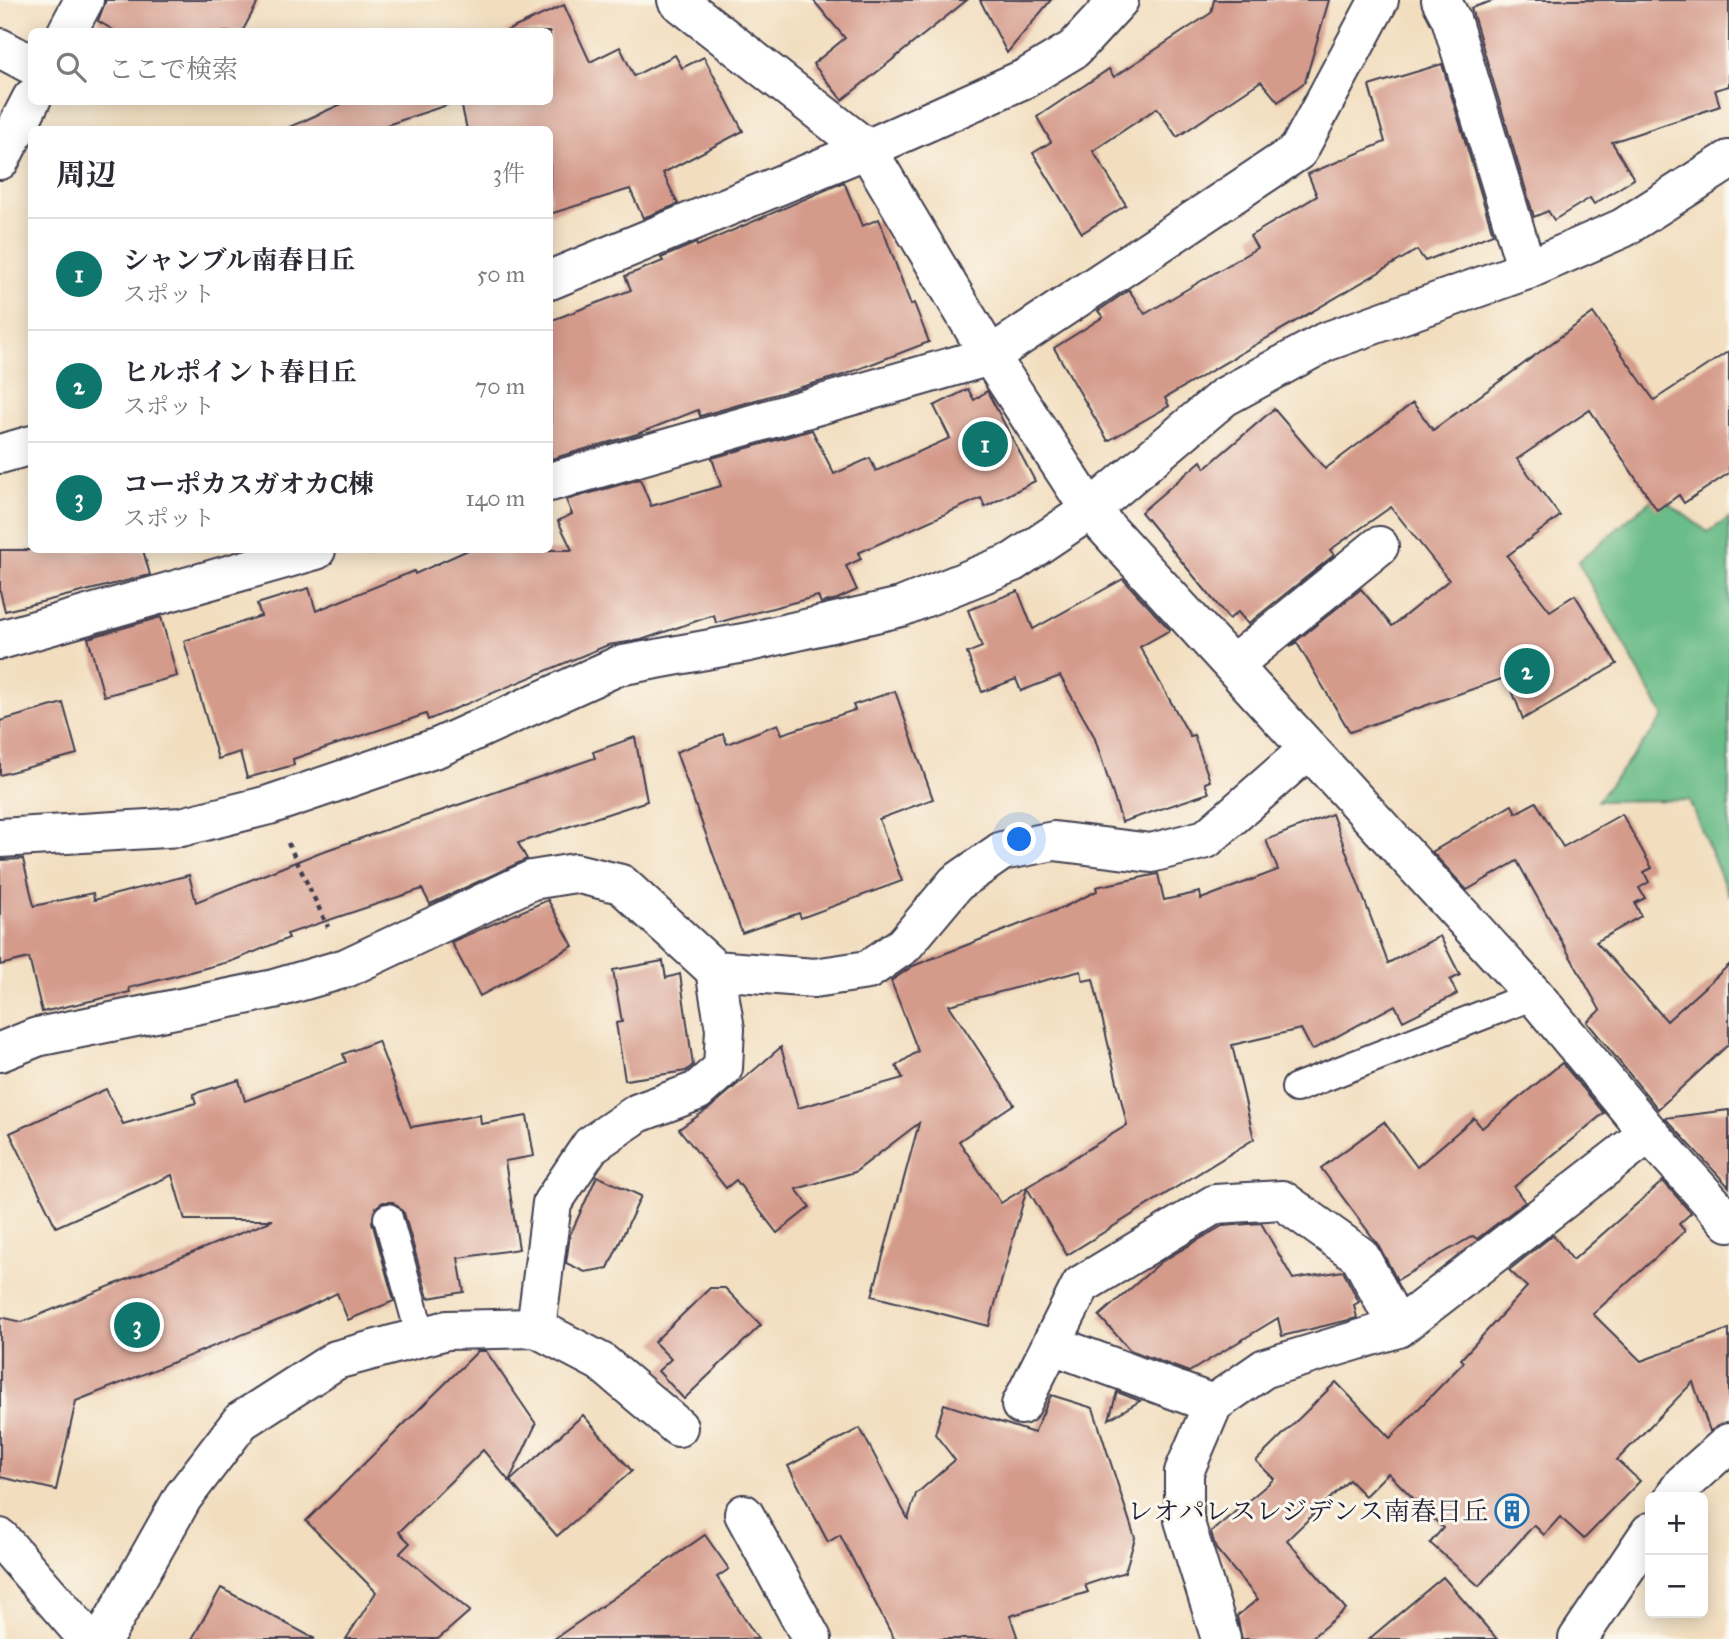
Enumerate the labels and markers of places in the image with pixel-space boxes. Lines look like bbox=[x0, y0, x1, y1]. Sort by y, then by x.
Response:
pin: 1 bbox=[962, 418, 1008, 470]
pin: 2 bbox=[1504, 645, 1550, 697]
pin: 3 bbox=[114, 1299, 160, 1351]
building icon: レオパレスレジデンス南春日丘 bbox=[1493, 1492, 1531, 1530]
place label: レオパレスレジデンス南春日丘 bbox=[1127, 1495, 1488, 1527]

